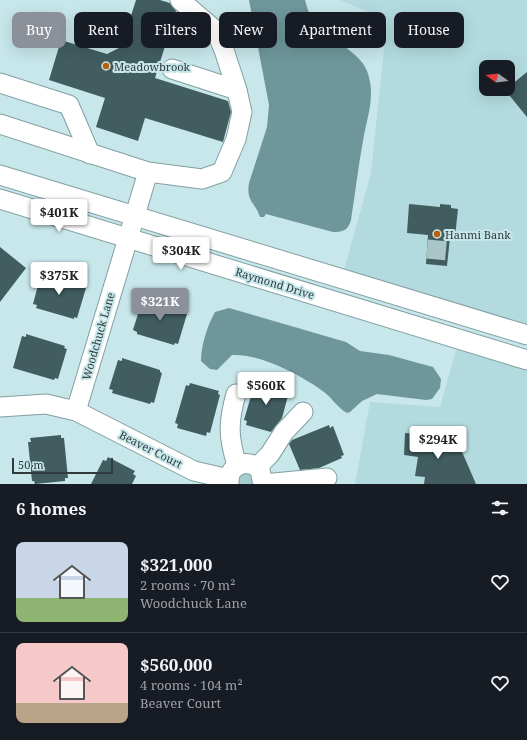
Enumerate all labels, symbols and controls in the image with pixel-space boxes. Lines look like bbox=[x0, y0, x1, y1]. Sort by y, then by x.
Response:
chip: Buy bbox=[12, 12, 66, 48]
chip: Rent bbox=[74, 12, 133, 48]
chip: Filters bbox=[141, 12, 211, 48]
chip: New bbox=[219, 12, 277, 48]
chip: Apartment bbox=[285, 12, 386, 48]
chip: House bbox=[394, 12, 464, 48]
place label: Meadowbrook bbox=[114, 59, 191, 74]
north arrow bbox=[479, 60, 515, 96]
map controls bbox=[479, 60, 515, 96]
marker: Meadowbrook bbox=[101, 61, 111, 71]
pin: $401K bbox=[31, 199, 87, 233]
text: $401K bbox=[40, 203, 78, 221]
place label: Hanmi Bank bbox=[445, 227, 511, 242]
marker: Hanmi Bank bbox=[432, 229, 442, 239]
pin: $304K bbox=[153, 237, 209, 271]
text: $304K bbox=[162, 241, 200, 259]
pin: $375K bbox=[31, 262, 87, 296]
street label: Raymond Drive bbox=[234, 264, 316, 302]
text: $375K bbox=[40, 266, 78, 284]
pin: $321K bbox=[132, 288, 188, 322]
street label: Woodchuck Lane bbox=[78, 290, 118, 382]
text: $321K bbox=[141, 292, 179, 310]
pin: $560K bbox=[238, 372, 294, 406]
text: $560K bbox=[247, 376, 285, 394]
pin: $294K bbox=[410, 426, 466, 460]
street label: Beaver Court bbox=[117, 427, 185, 471]
text: $294K bbox=[419, 430, 457, 448]
scale bar bbox=[12, 456, 113, 475]
text: 50 m bbox=[18, 457, 44, 472]
text: 6 homes bbox=[16, 497, 86, 520]
icon: filters bbox=[489, 497, 511, 519]
text: $321,000 bbox=[140, 553, 212, 576]
icon: home bbox=[48, 558, 96, 606]
icon: heart bbox=[489, 571, 511, 593]
text: 2 rooms · 70 m² bbox=[140, 576, 235, 594]
text: Woodchuck Lane bbox=[140, 594, 247, 612]
text: $560,000 bbox=[140, 653, 212, 676]
icon: home bbox=[48, 659, 96, 707]
icon: heart bbox=[489, 672, 511, 694]
text: 4 rooms · 104 m² bbox=[140, 676, 243, 694]
text: Beaver Court bbox=[140, 694, 221, 712]

